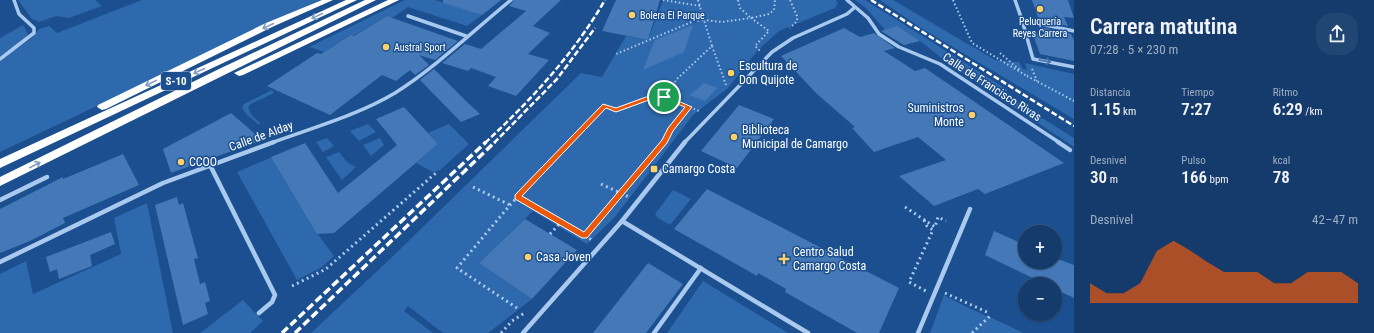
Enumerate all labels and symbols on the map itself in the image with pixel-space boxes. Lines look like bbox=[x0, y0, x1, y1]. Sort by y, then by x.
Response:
marker: Peluquería Reyes Carrera bbox=[1035, 4, 1045, 14]
marker: Bolera El Parque bbox=[627, 10, 637, 20]
place label: Bolera El Parque bbox=[640, 10, 705, 21]
one-way arrow bbox=[312, 13, 324, 20]
place label: Peluquería Reyes Carrera bbox=[1013, 16, 1067, 39]
one-way arrow bbox=[262, 23, 274, 30]
marker: Austral Sport bbox=[381, 42, 391, 52]
place label: Austral Sport bbox=[394, 42, 446, 53]
street label: Calle de Francisco Rivas bbox=[940, 50, 1044, 124]
one-way arrow bbox=[1039, 57, 1052, 65]
place label: Escultura de Don Quijote bbox=[739, 59, 798, 87]
one-way arrow bbox=[193, 68, 205, 75]
marker: Escultura de Don Quijote bbox=[726, 68, 736, 78]
road number: S-10 bbox=[161, 72, 191, 90]
one-way arrow bbox=[145, 80, 157, 87]
pin bbox=[647, 80, 681, 114]
place label: Suministros Monte bbox=[908, 101, 964, 129]
marker: Suministros Monte bbox=[967, 110, 977, 120]
street label: Calle de Alday bbox=[227, 118, 295, 154]
place label: Biblioteca Municipal de Camargo bbox=[742, 123, 848, 151]
marker: Biblioteca Municipal de Camargo bbox=[729, 132, 739, 142]
place label: CCOO bbox=[189, 155, 217, 169]
marker: CCOO bbox=[176, 157, 186, 167]
one-way arrow bbox=[29, 161, 41, 168]
place label: Camargo Costa bbox=[662, 162, 735, 176]
marker: Camargo Costa bbox=[649, 164, 659, 174]
place label: Centro Salud Camargo Costa bbox=[793, 245, 866, 273]
place label: Casa Joven bbox=[536, 250, 591, 264]
marker: Casa Joven bbox=[523, 252, 533, 262]
marker: Centro Salud Camargo Costa bbox=[778, 253, 790, 265]

